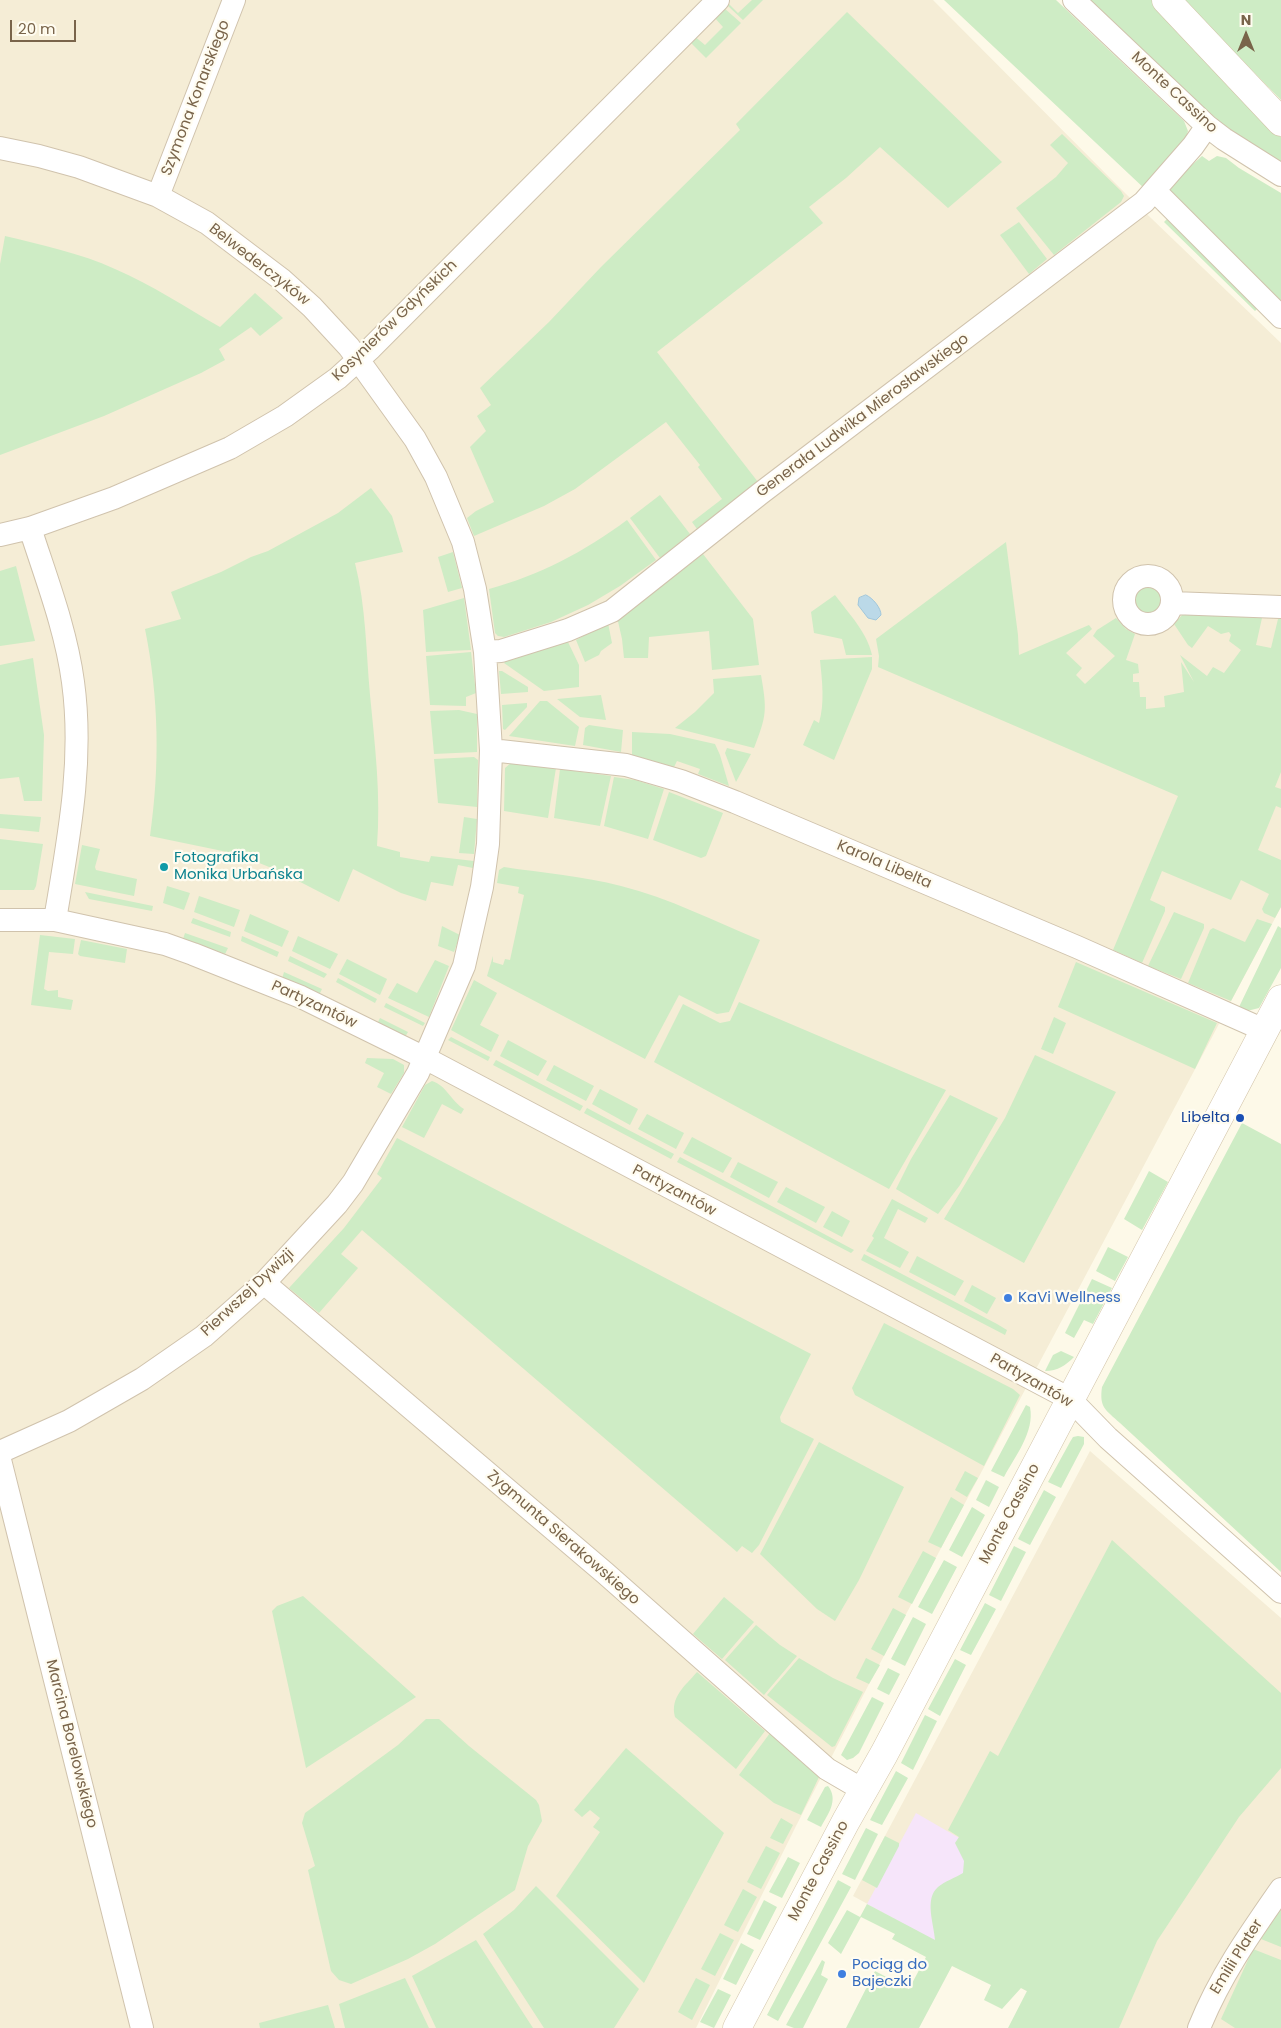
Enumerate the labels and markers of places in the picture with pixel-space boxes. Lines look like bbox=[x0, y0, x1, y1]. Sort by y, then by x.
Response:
place label: Fotografika Monika Urbańska bbox=[174, 849, 303, 884]
marker: Fotografika Monika Urbańska bbox=[158, 861, 170, 873]
place label: Libelta bbox=[1181, 1109, 1230, 1127]
marker: Libelta bbox=[1234, 1112, 1246, 1124]
place label: KaVi Wellness bbox=[1018, 1289, 1121, 1307]
marker: KaVi Wellness bbox=[1002, 1292, 1014, 1304]
place label: Pociąg do Bajeczki bbox=[852, 1956, 927, 1991]
marker: Pociąg do Bajeczki bbox=[836, 1968, 848, 1980]

